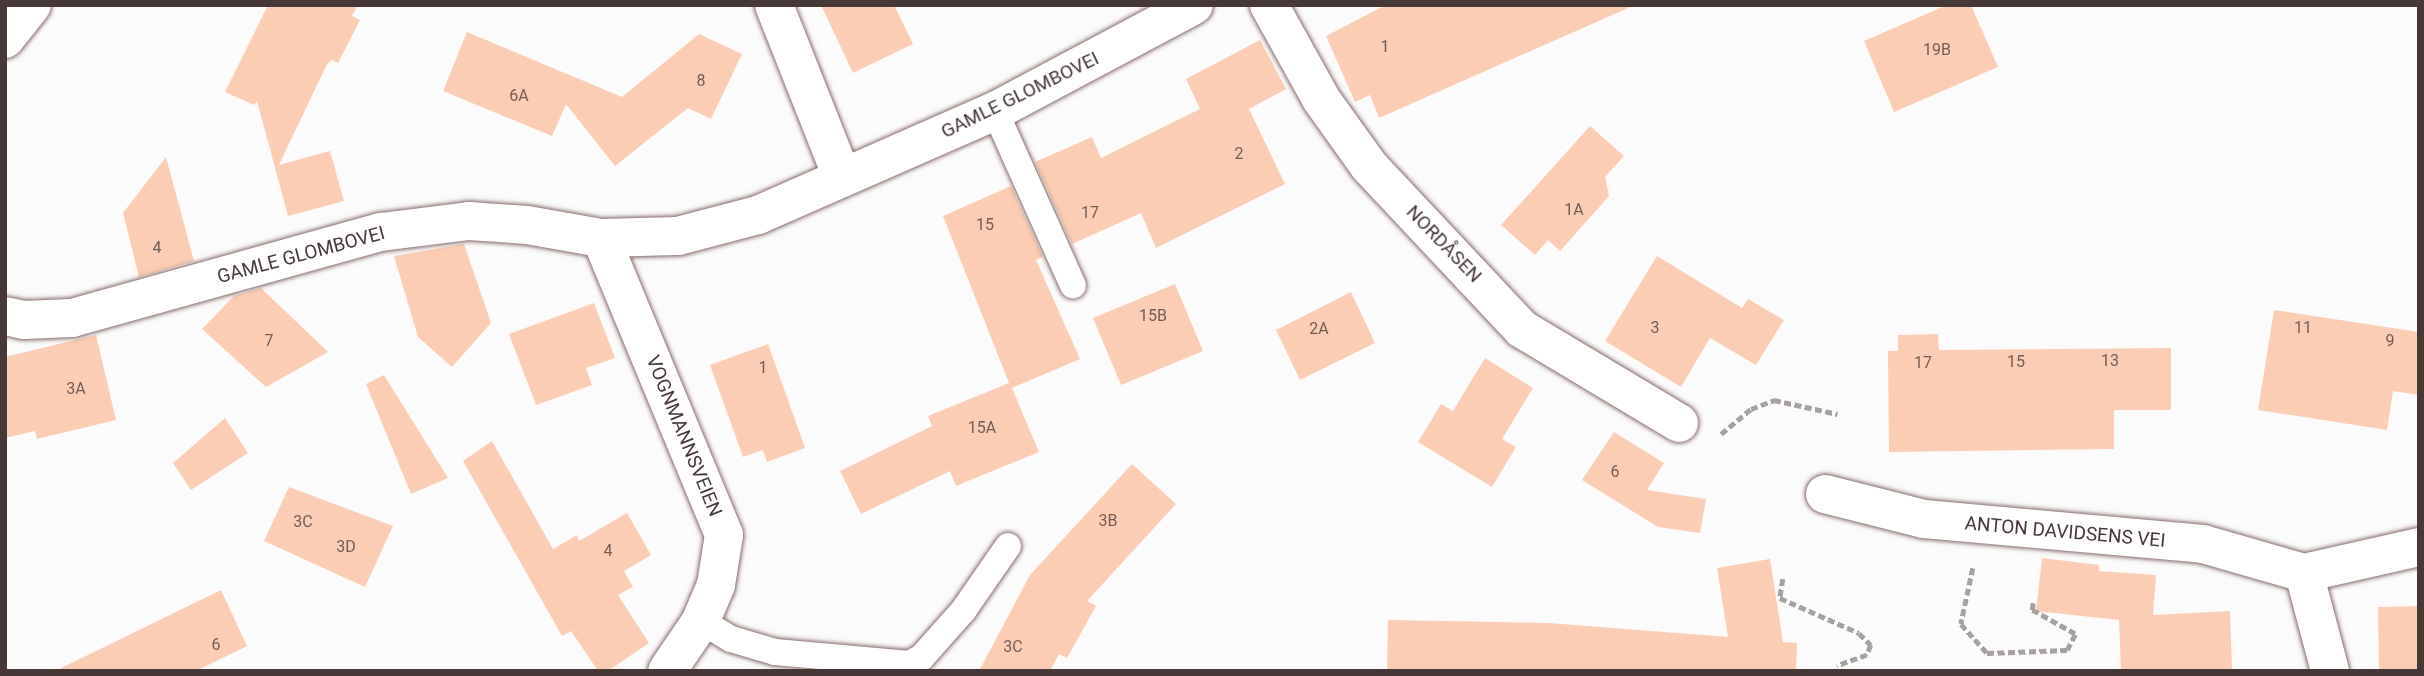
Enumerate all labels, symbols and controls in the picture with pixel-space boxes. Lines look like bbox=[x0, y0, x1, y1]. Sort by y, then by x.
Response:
house number: 1 bbox=[1381, 37, 1389, 57]
house number: 19B bbox=[1923, 40, 1951, 60]
street label: GAMLE GLOMBOVEI bbox=[937, 47, 1103, 143]
house number: 8 bbox=[697, 71, 705, 91]
house number: 6A bbox=[509, 86, 529, 106]
house number: 2 bbox=[1235, 144, 1243, 164]
house number: 1A bbox=[1564, 200, 1584, 220]
street label: NORDÅSEN bbox=[1402, 201, 1486, 287]
house number: 17 bbox=[1081, 203, 1099, 223]
house number: 15 bbox=[976, 215, 994, 235]
street label: GAMLE GLOMBOVEI bbox=[215, 222, 387, 288]
house number: 4 bbox=[153, 238, 161, 258]
house number: 15B bbox=[1139, 306, 1167, 326]
house number: 3 bbox=[1651, 318, 1659, 338]
house number: 11 bbox=[2294, 318, 2312, 338]
house number: 2A bbox=[1309, 319, 1329, 339]
house number: 7 bbox=[265, 331, 273, 351]
house number: 9 bbox=[2386, 331, 2394, 351]
house number: 13 bbox=[2101, 351, 2119, 371]
street label: VOGNMANNSVEIEN bbox=[641, 352, 727, 520]
house number: 15 bbox=[2007, 352, 2025, 372]
house number: 17 bbox=[1914, 353, 1932, 373]
house number: 1 bbox=[759, 358, 767, 378]
house number: 3A bbox=[66, 379, 86, 399]
house number: 15A bbox=[968, 418, 996, 438]
house number: 6 bbox=[1611, 462, 1619, 482]
house number: 3B bbox=[1099, 511, 1117, 531]
house number: 3C bbox=[293, 512, 313, 532]
street label: ANTON DAVIDSENS VEI bbox=[1964, 512, 2166, 552]
house number: 3D bbox=[336, 537, 356, 557]
house number: 4 bbox=[604, 541, 612, 561]
house number: 6 bbox=[212, 635, 220, 655]
house number: 3C bbox=[1003, 637, 1023, 657]

